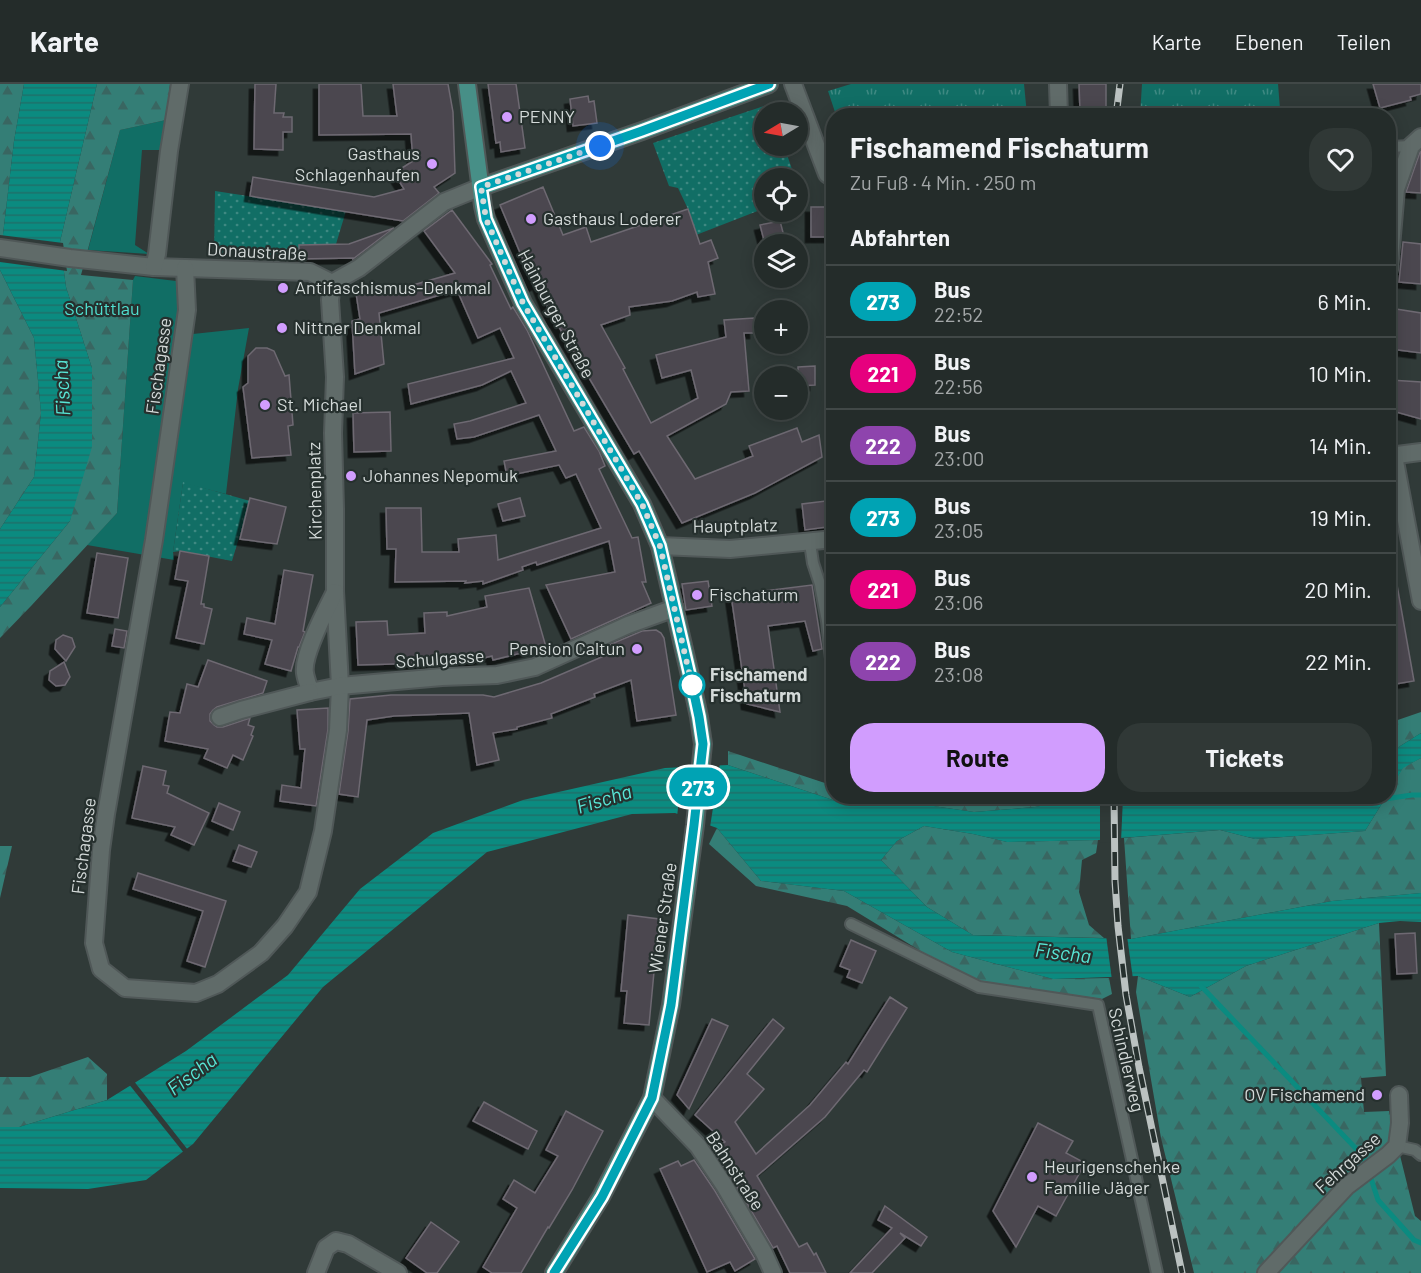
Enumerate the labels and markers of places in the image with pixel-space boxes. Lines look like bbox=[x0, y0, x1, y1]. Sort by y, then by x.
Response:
place label: PENNY bbox=[519, 105, 575, 127]
marker: PENNY bbox=[500, 110, 514, 124]
place label: Gasthaus Schlagenhaufen bbox=[295, 142, 420, 185]
marker: Gasthaus Schlagenhaufen bbox=[425, 157, 439, 171]
place label: Gasthaus Loderer bbox=[543, 207, 682, 229]
marker: Gasthaus Loderer bbox=[524, 212, 538, 226]
place label: Antifaschismus-Denkmal bbox=[295, 276, 491, 298]
marker: Antifaschismus-Denkmal bbox=[276, 281, 290, 295]
place label: Nittner Denkmal bbox=[294, 316, 421, 338]
marker: Nittner Denkmal bbox=[275, 321, 289, 335]
place label: St. Michael bbox=[277, 393, 362, 415]
marker: St. Michael bbox=[258, 398, 272, 412]
place label: Johannes Nepomuk bbox=[363, 464, 518, 486]
marker: Johannes Nepomuk bbox=[344, 469, 358, 483]
place label: Fischaturm bbox=[709, 583, 798, 605]
marker: Fischaturm bbox=[690, 588, 704, 602]
place label: Pension Caltun bbox=[509, 637, 625, 659]
marker: Pension Caltun bbox=[630, 642, 644, 656]
place label: Fischamend Fischaturm bbox=[710, 663, 808, 706]
marker: Fischamend Fischaturm bbox=[679, 672, 705, 698]
place label: OV Fischamend bbox=[1244, 1083, 1365, 1105]
marker: OV Fischamend bbox=[1370, 1088, 1384, 1102]
place label: Heurigenschenke Familie Jäger bbox=[1044, 1155, 1180, 1198]
marker: Heurigenschenke Familie Jäger bbox=[1025, 1170, 1039, 1184]

